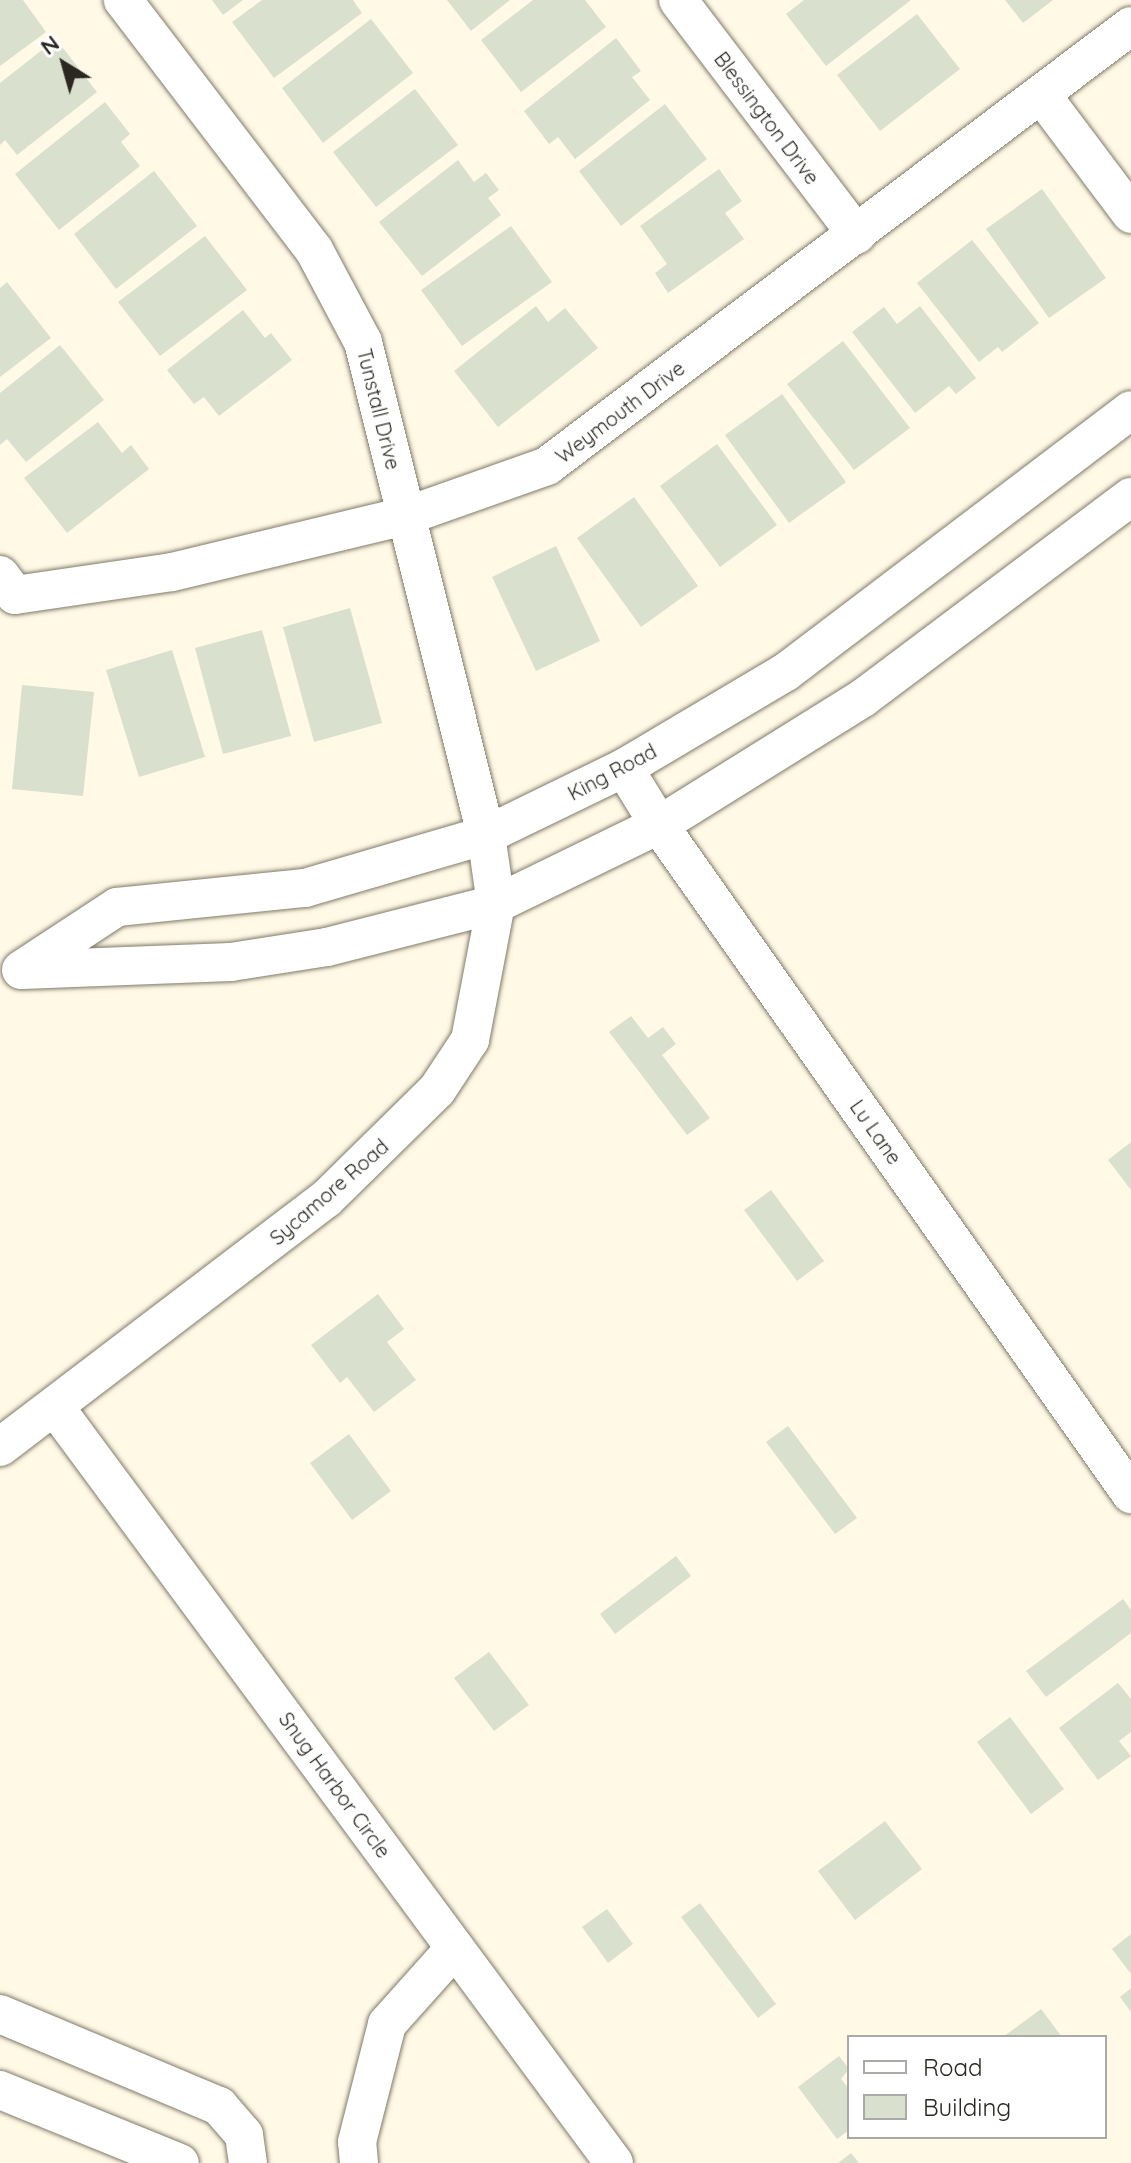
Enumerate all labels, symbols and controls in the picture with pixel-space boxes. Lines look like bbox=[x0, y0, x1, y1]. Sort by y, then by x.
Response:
north arrow bbox=[24, 24, 104, 104]
text: N bbox=[35, 29, 64, 61]
street label: Blessington Drive bbox=[709, 47, 825, 189]
street label: Tunstall Drive bbox=[352, 346, 406, 472]
street label: Weymouth Drive bbox=[551, 356, 689, 468]
street label: King Road bbox=[564, 739, 660, 805]
street label: Lu Lane bbox=[845, 1095, 907, 1169]
street label: Sycamore Road bbox=[265, 1134, 393, 1250]
street label: Snug Harbor Circle bbox=[274, 1707, 396, 1863]
legend bbox=[847, 2035, 1107, 2139]
text: Road bbox=[923, 2052, 983, 2082]
text: Building bbox=[923, 2092, 1011, 2122]

